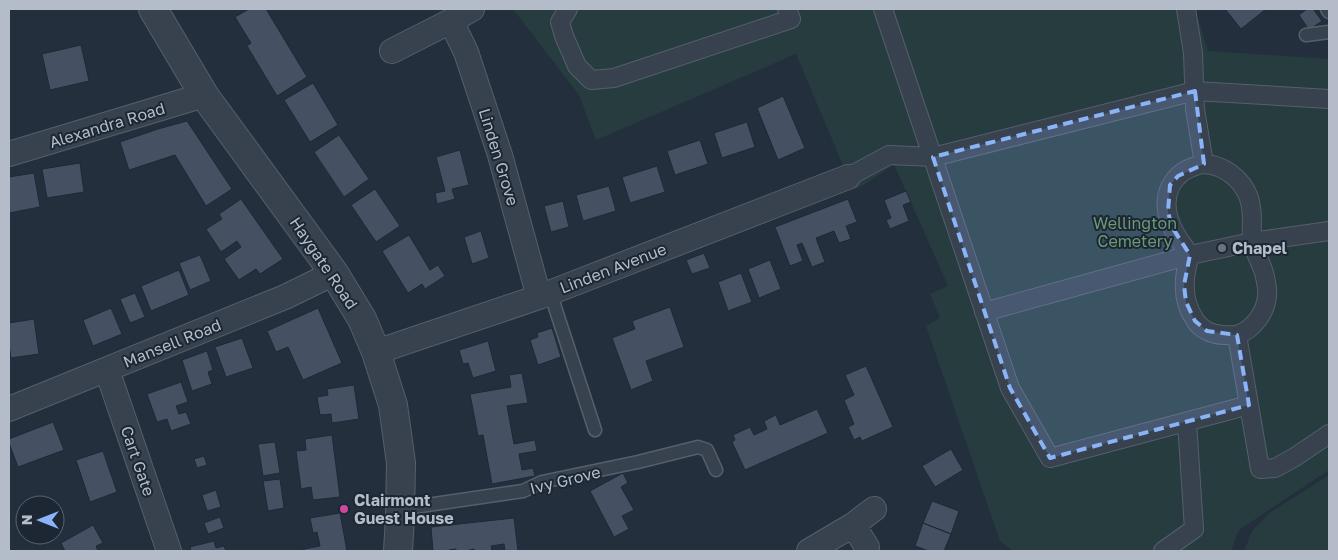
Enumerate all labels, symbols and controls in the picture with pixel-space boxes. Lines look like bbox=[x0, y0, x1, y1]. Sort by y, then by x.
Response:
street label: Alexandra Road bbox=[47, 98, 167, 152]
street label: Linden Grove bbox=[475, 106, 523, 208]
street label: Haygate Road bbox=[286, 213, 362, 313]
park label: Wellington Cemetery bbox=[1093, 213, 1177, 251]
street label: Linden Avenue bbox=[557, 238, 669, 298]
place label: Chapel bbox=[1232, 238, 1288, 258]
marker: Chapel bbox=[1216, 242, 1228, 254]
street label: Mansell Road bbox=[120, 314, 224, 372]
street label: Cart Gate bbox=[117, 423, 159, 499]
street label: Ivy Grove bbox=[528, 462, 602, 498]
place label: Clairmont Guest House bbox=[354, 490, 454, 528]
north arrow bbox=[15, 495, 65, 545]
marker: Clairmont Guest House bbox=[338, 503, 350, 515]
text: N bbox=[18, 515, 35, 525]

